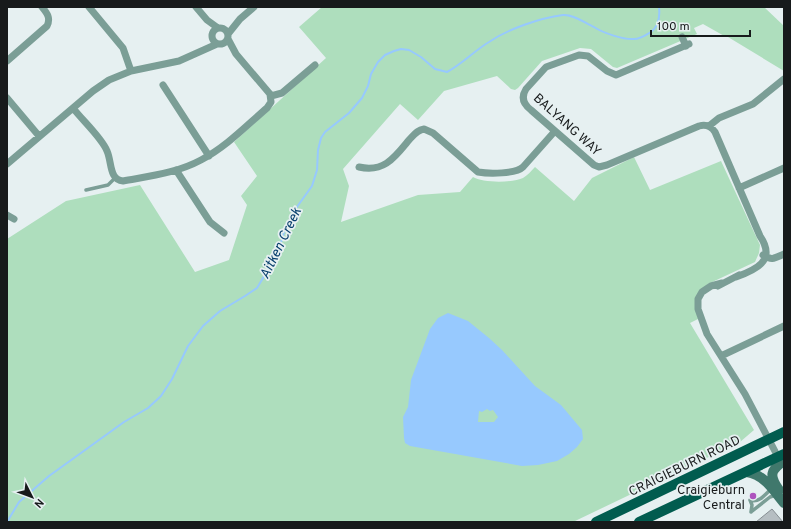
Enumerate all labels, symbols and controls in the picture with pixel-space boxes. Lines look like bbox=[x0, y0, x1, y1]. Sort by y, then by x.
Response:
scale bar bbox=[651, 12, 750, 38]
text: 100 m bbox=[657, 19, 690, 35]
street label: BALYANG WAY bbox=[529, 91, 604, 160]
water label: Aitken Creek bbox=[257, 204, 306, 282]
street label: CRAIGIEBURN ROAD bbox=[626, 433, 743, 501]
north arrow bbox=[12, 477, 52, 517]
place label: Craigieburn Central bbox=[677, 483, 745, 514]
marker: Craigieburn Central bbox=[748, 491, 758, 501]
text: N bbox=[31, 495, 47, 511]

